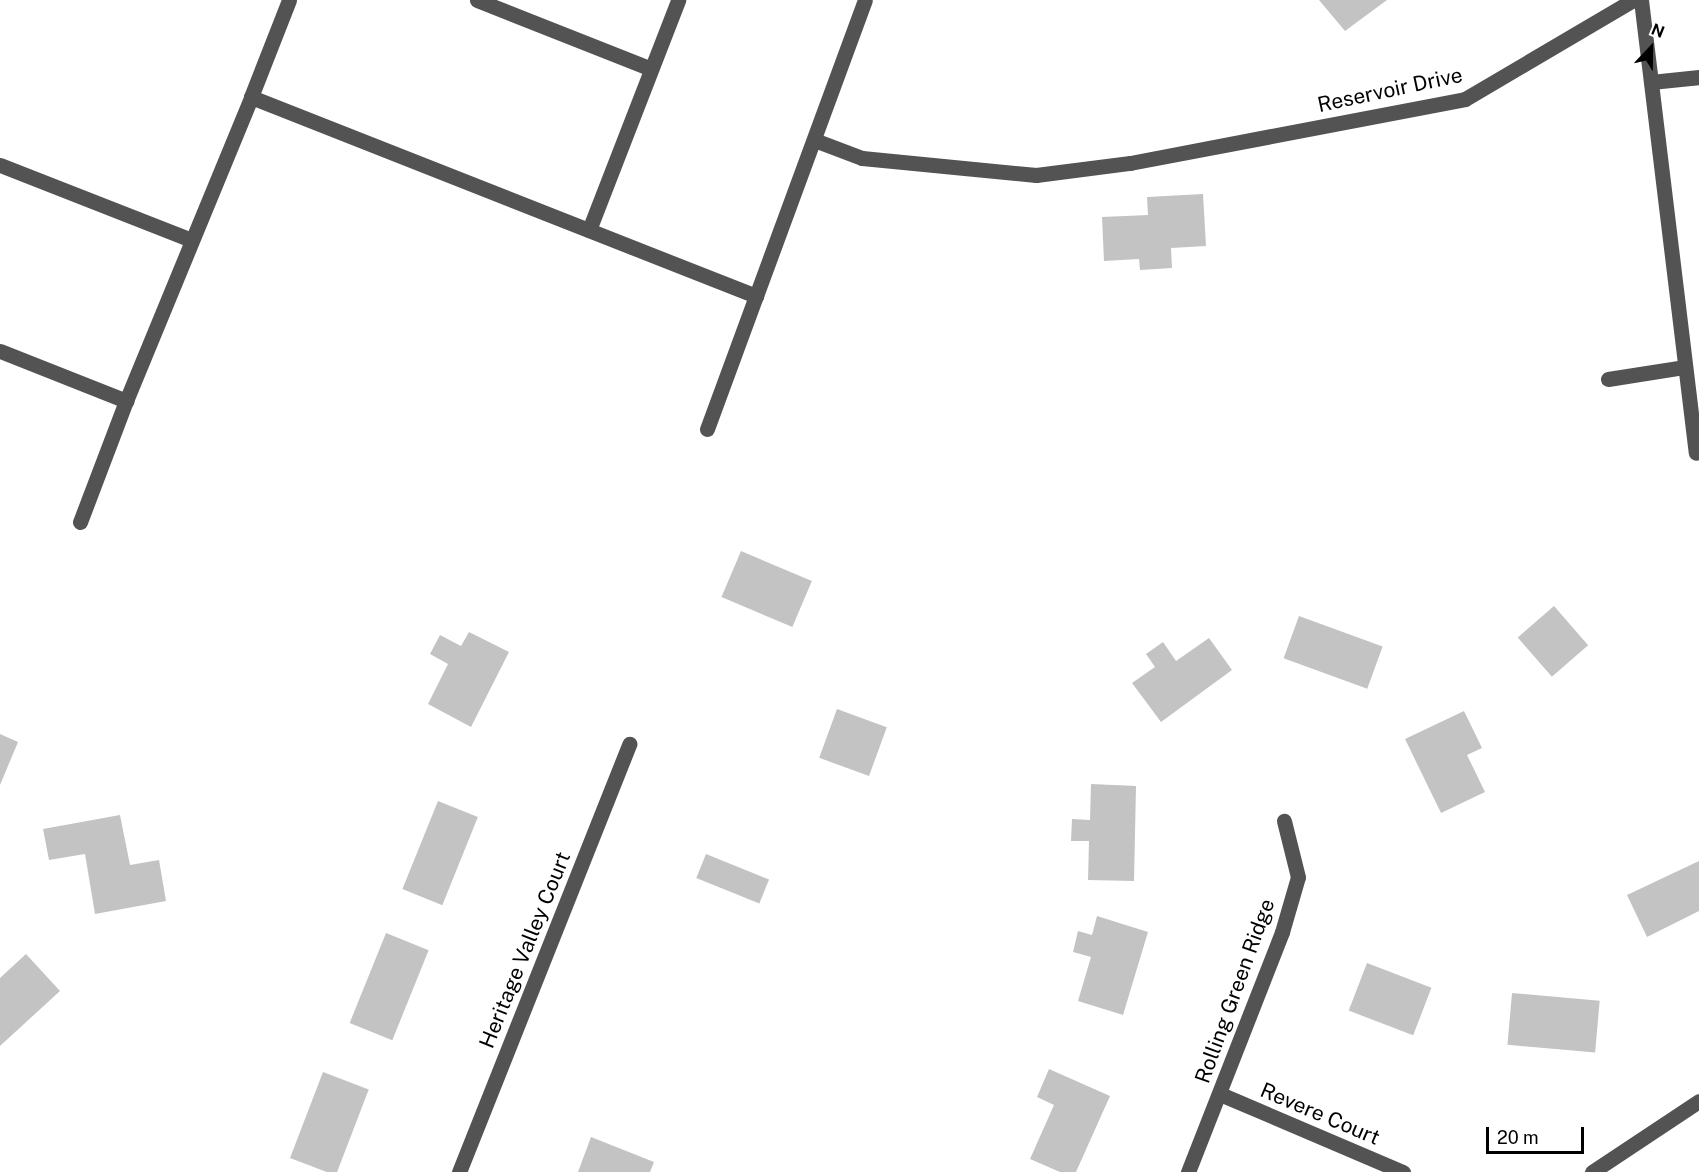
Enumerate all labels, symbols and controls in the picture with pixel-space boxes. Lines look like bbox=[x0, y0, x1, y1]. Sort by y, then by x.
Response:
north arrow bbox=[1621, 18, 1681, 78]
text: N bbox=[1649, 20, 1667, 42]
street label: Reservoir Drive bbox=[1315, 62, 1465, 118]
street label: Heritage Valley Court bbox=[474, 848, 576, 1052]
street label: Rolling Green Ridge bbox=[1190, 895, 1280, 1087]
street label: Revere Court bbox=[1256, 1077, 1384, 1151]
scale bar bbox=[1489, 1115, 1586, 1153]
text: 20 m bbox=[1497, 1127, 1539, 1148]

